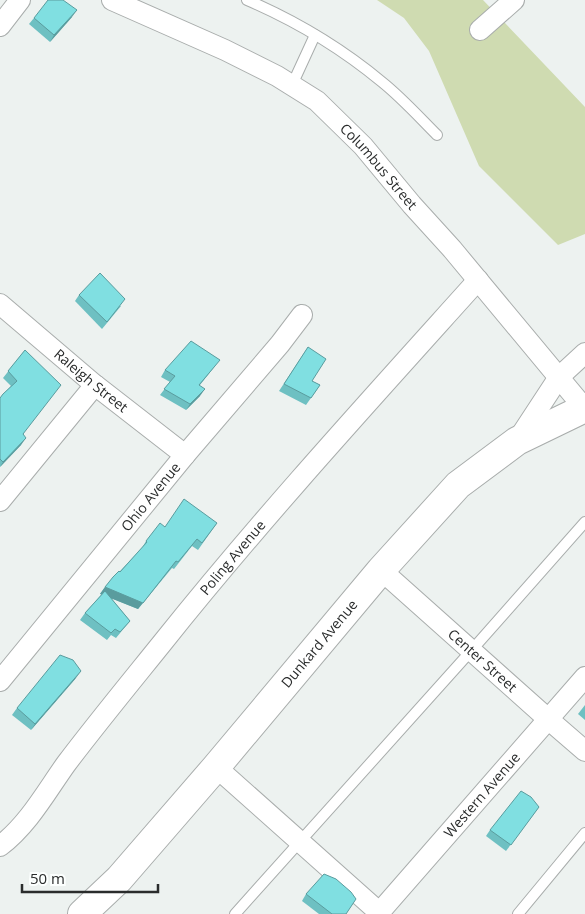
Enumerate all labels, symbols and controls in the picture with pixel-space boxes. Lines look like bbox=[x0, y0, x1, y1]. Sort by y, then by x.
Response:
street label: Columbus Street bbox=[336, 119, 422, 214]
street label: Raleigh Street bbox=[50, 344, 132, 416]
street label: Ohio Avenue bbox=[116, 458, 184, 535]
street label: Poling Avenue bbox=[195, 516, 269, 599]
street label: Dunkard Avenue bbox=[277, 595, 361, 691]
street label: Center Street bbox=[444, 624, 521, 696]
street label: Western Avenue bbox=[439, 748, 524, 841]
scale bar bbox=[22, 862, 159, 894]
text: 50 m bbox=[30, 868, 65, 888]

